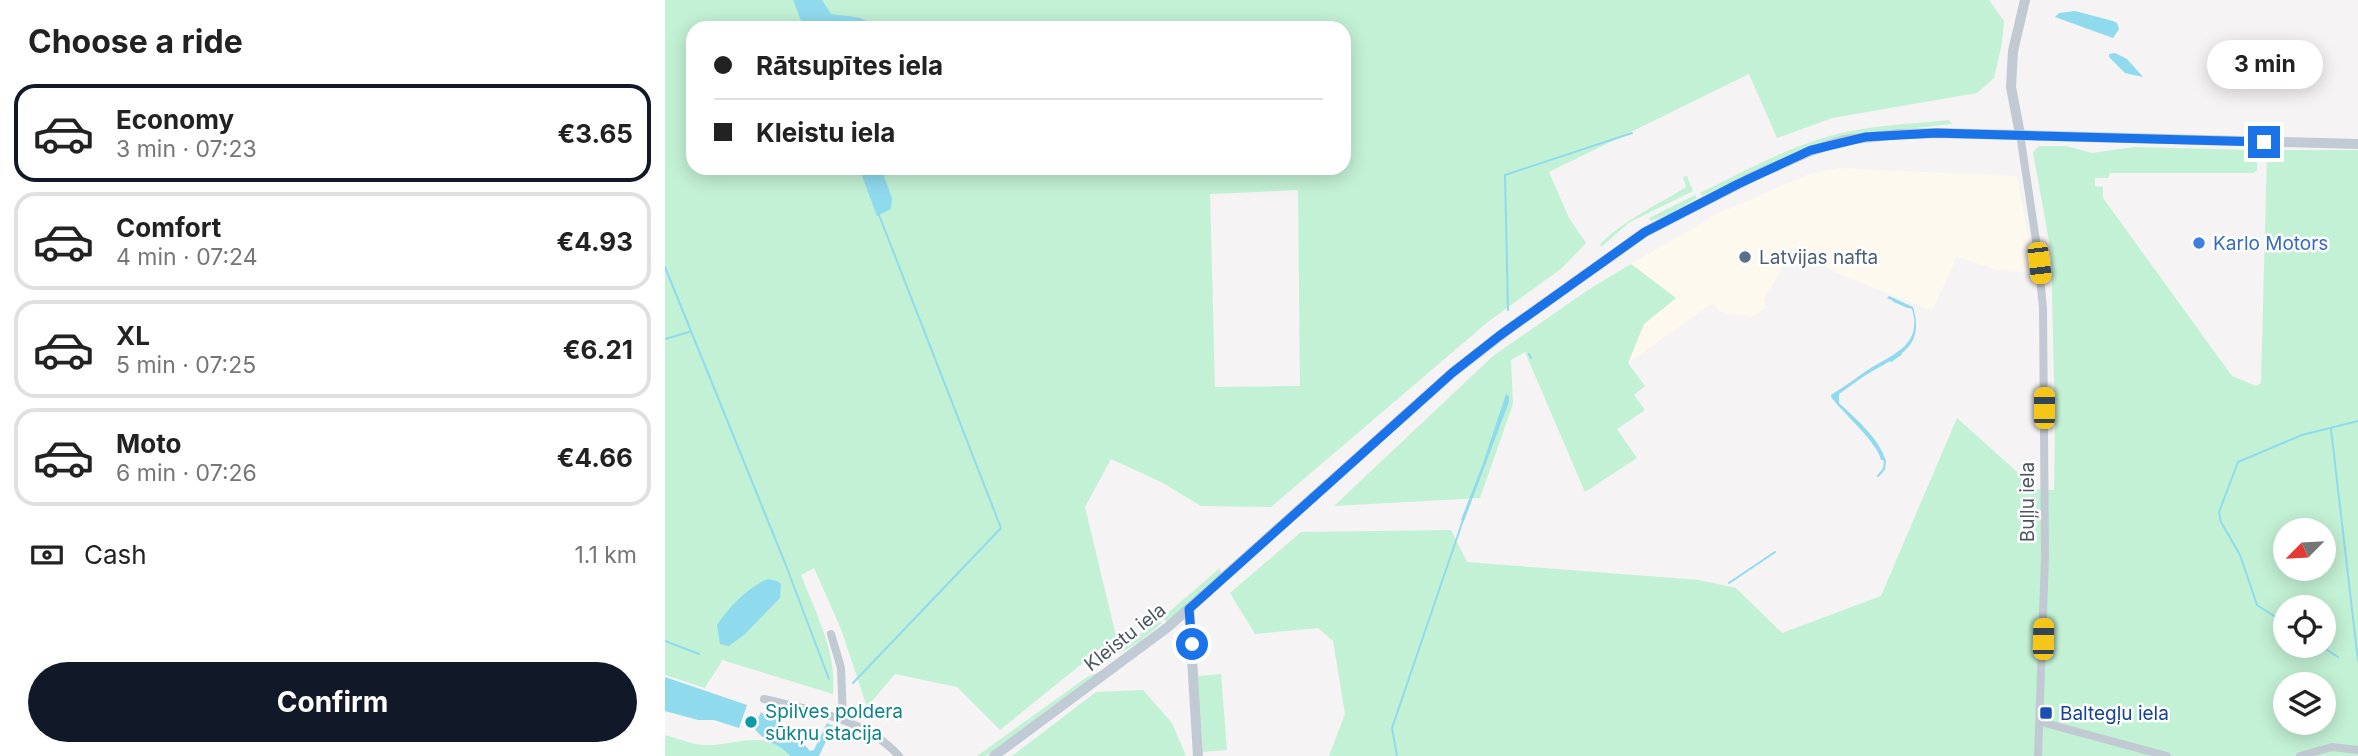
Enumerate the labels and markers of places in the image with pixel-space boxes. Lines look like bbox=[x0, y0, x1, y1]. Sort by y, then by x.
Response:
place label: Karlo Motors bbox=[2213, 232, 2328, 255]
marker: Karlo Motors bbox=[2191, 235, 2207, 251]
place label: Latvijas nafta bbox=[1759, 246, 1878, 269]
marker: Latvijas nafta bbox=[1737, 249, 1753, 265]
place label: Spilves poldera sūkņu stacija bbox=[765, 700, 903, 745]
place label: Baltegļu iela bbox=[2060, 702, 2169, 725]
marker: Baltegļu iela bbox=[2038, 705, 2054, 721]
marker: Spilves poldera sūkņu stacija bbox=[743, 714, 759, 730]

